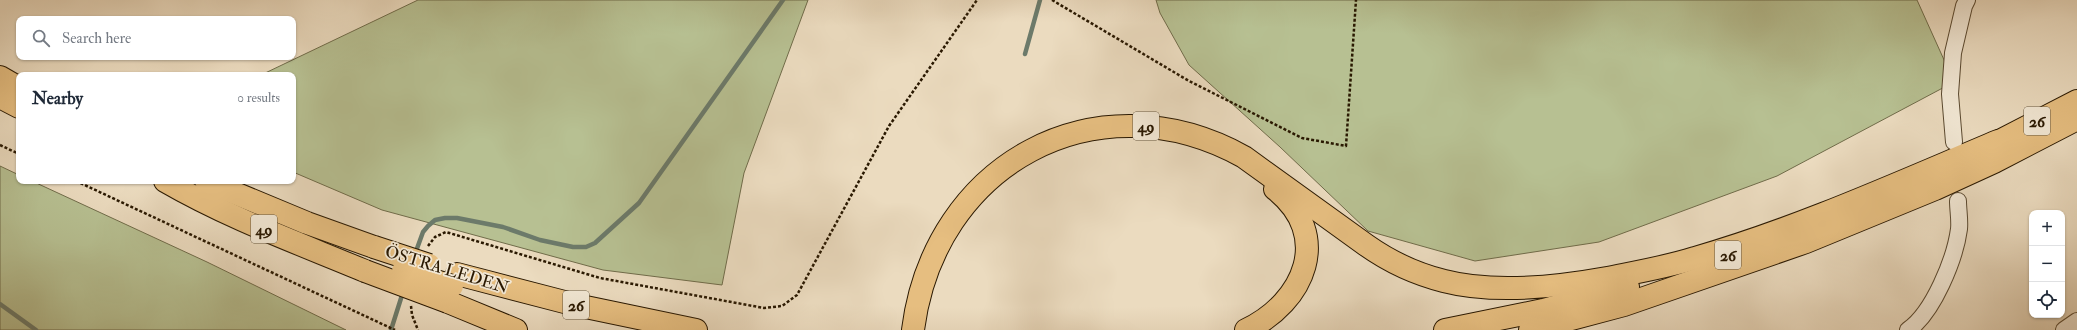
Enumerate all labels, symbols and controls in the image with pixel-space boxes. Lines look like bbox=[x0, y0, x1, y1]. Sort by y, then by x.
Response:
search box bbox=[16, 16, 296, 60]
icon: search bbox=[30, 27, 52, 49]
text: Search here bbox=[62, 29, 131, 48]
text: Nearby bbox=[32, 88, 83, 109]
text: 0 results bbox=[237, 90, 280, 106]
road number: 26 bbox=[2024, 107, 2050, 135]
road number: 49 bbox=[1133, 112, 1159, 140]
map controls bbox=[2029, 210, 2065, 318]
button: + bbox=[2029, 210, 2065, 246]
road number: 49 bbox=[251, 215, 277, 243]
street label: ÖSTRA LEDEN bbox=[383, 240, 512, 298]
road number: 26 bbox=[1715, 241, 1741, 269]
button: − bbox=[2029, 246, 2065, 282]
button: locate bbox=[2029, 282, 2065, 318]
road number: 26 bbox=[563, 291, 589, 319]

